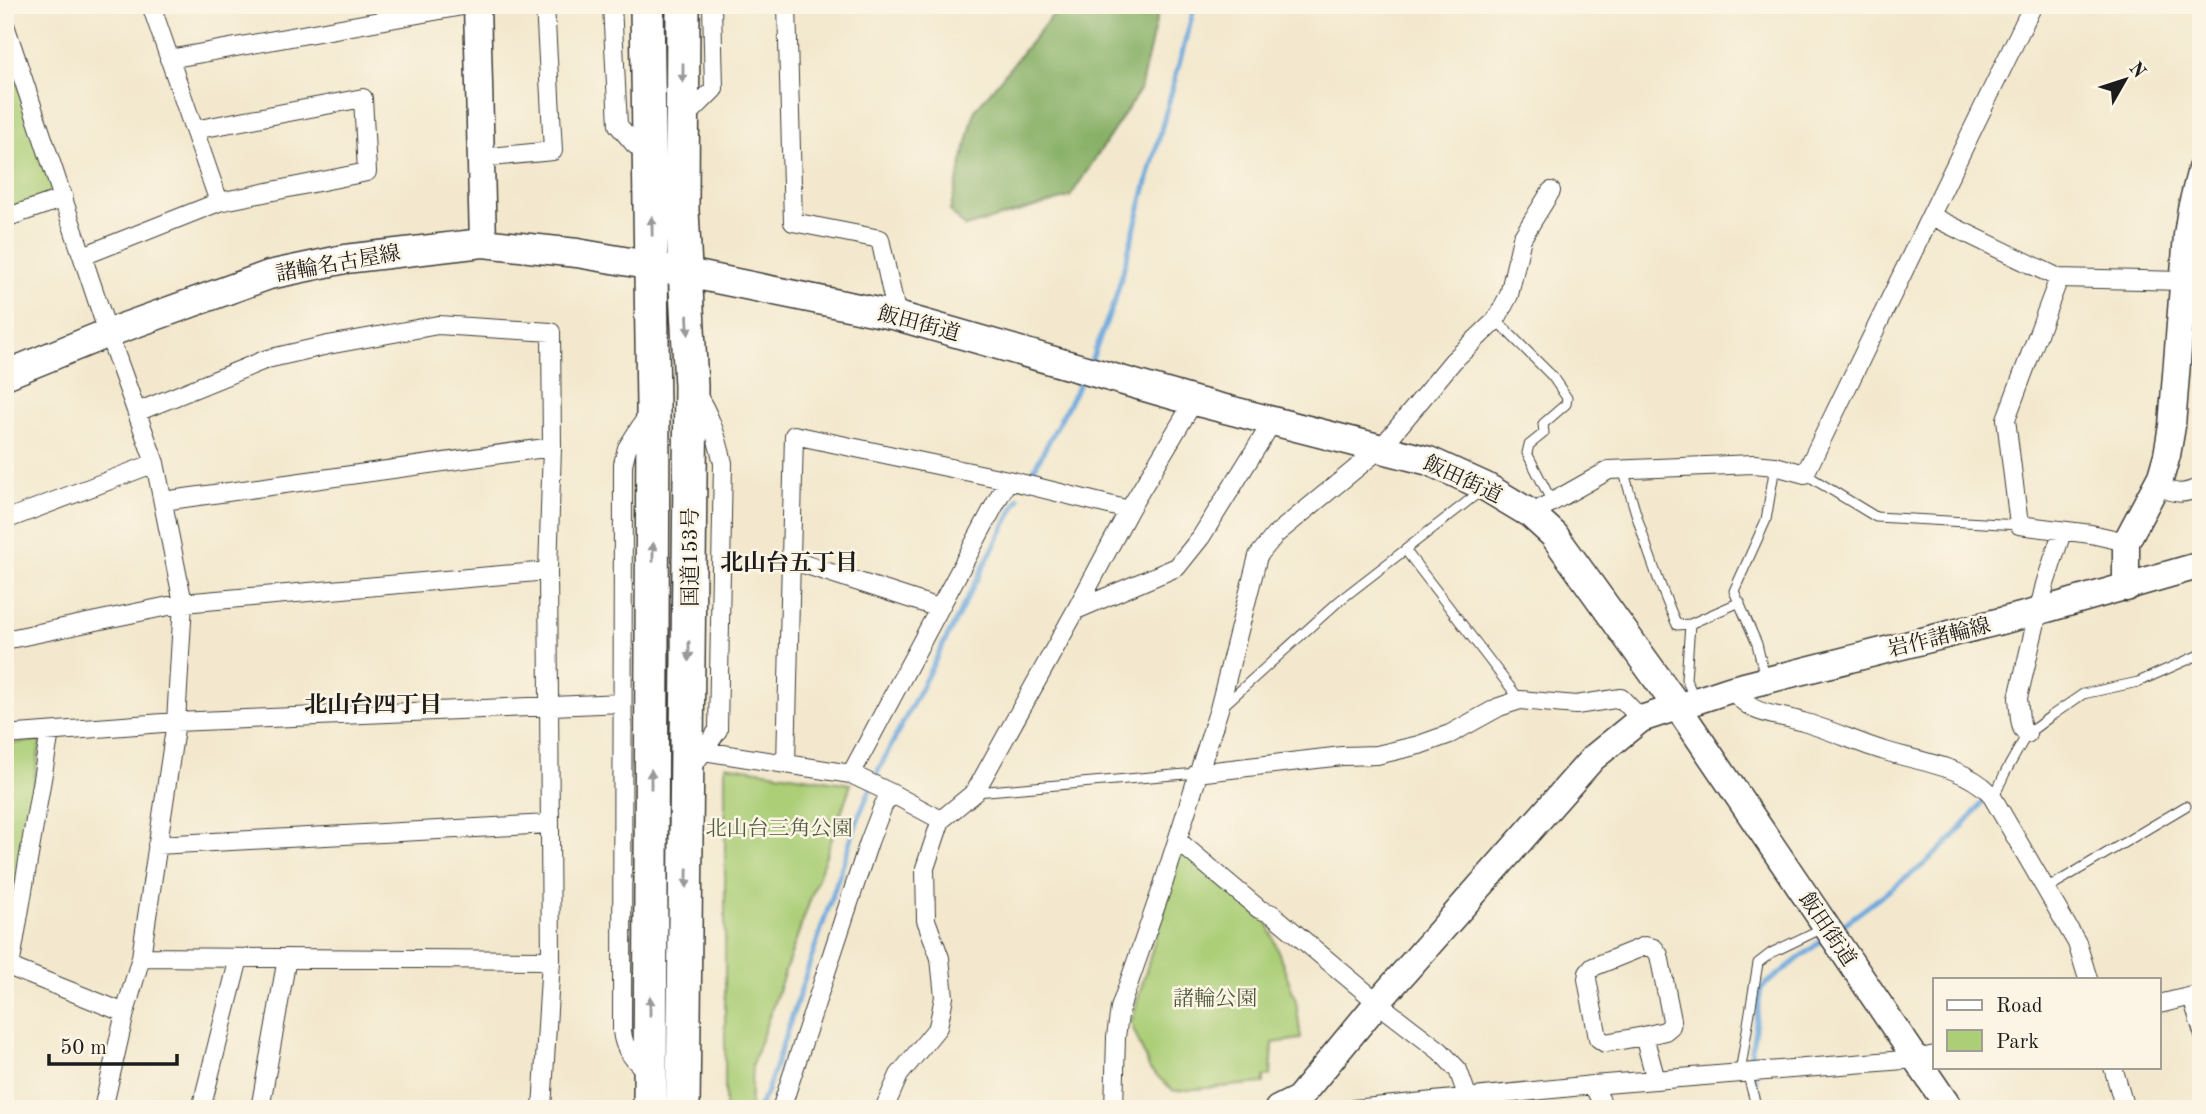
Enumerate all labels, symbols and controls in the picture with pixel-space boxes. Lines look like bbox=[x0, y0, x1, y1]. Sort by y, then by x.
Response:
north arrow bbox=[2090, 46, 2160, 116]
text: N bbox=[2124, 59, 2149, 83]
one-way arrow bbox=[677, 63, 689, 85]
one-way arrow bbox=[646, 215, 658, 237]
street label: 諸輪名古屋線 bbox=[274, 241, 402, 286]
street label: 飯田街道 bbox=[875, 302, 962, 345]
one-way arrow bbox=[683, 315, 694, 337]
street label: 飯田街道 bbox=[1420, 451, 1506, 508]
street label: 国道153号 bbox=[679, 507, 702, 607]
one-way arrow bbox=[647, 540, 658, 562]
district label: 北山台五丁目 bbox=[720, 550, 858, 575]
street label: 岩作諸輪線 bbox=[1885, 614, 1993, 661]
one-way arrow bbox=[683, 640, 695, 662]
district label: 北山台四丁目 bbox=[304, 692, 442, 717]
one-way arrow bbox=[645, 768, 657, 790]
park label: 北山台三角公園 bbox=[706, 817, 853, 840]
one-way arrow bbox=[681, 868, 692, 890]
street label: 飯田街道 bbox=[1795, 888, 1861, 971]
legend bbox=[1933, 978, 2160, 1068]
park label: 諸輪公園 bbox=[1173, 987, 1257, 1010]
one-way arrow bbox=[644, 995, 656, 1017]
text: Road bbox=[1996, 996, 2043, 1017]
scale bar bbox=[49, 1023, 177, 1067]
text: Park bbox=[1996, 1032, 2039, 1053]
text: 50 m bbox=[60, 1038, 107, 1059]

